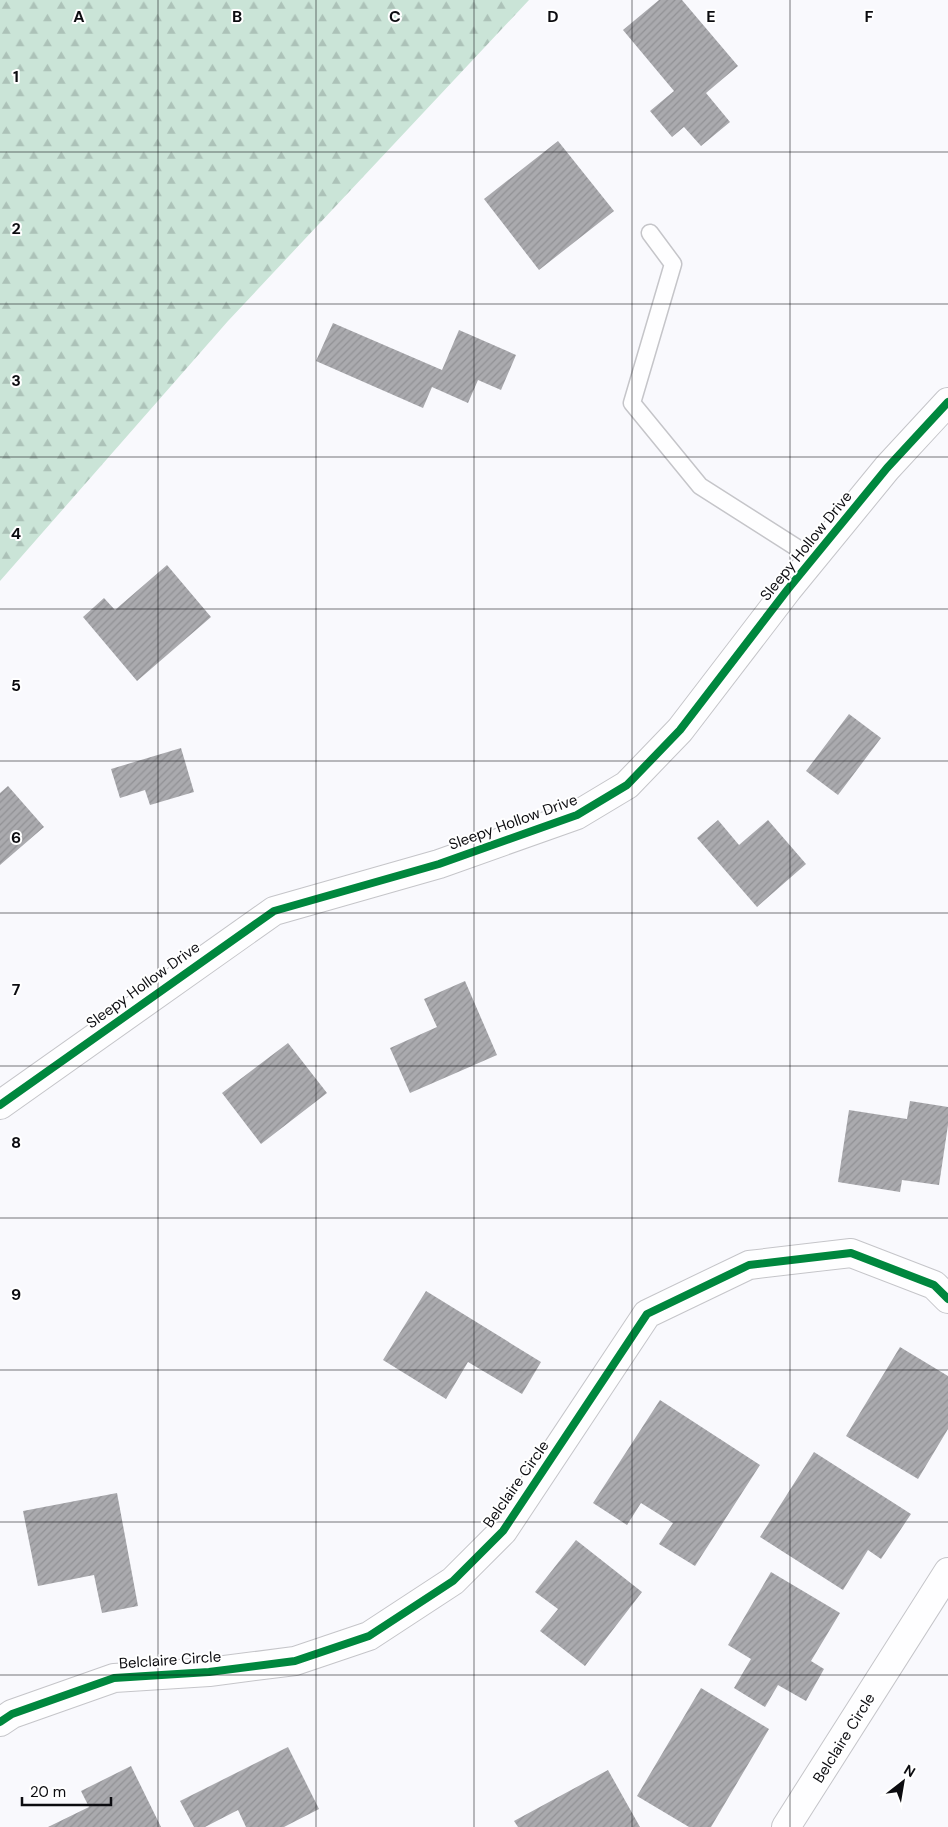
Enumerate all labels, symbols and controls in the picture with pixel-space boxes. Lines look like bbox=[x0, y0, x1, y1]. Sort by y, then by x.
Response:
text: A bbox=[73, 6, 85, 27]
text: B bbox=[232, 6, 242, 27]
text: C bbox=[389, 6, 401, 27]
text: D bbox=[547, 6, 559, 27]
text: E bbox=[706, 6, 716, 27]
text: F bbox=[865, 6, 874, 27]
text: 1 bbox=[13, 66, 19, 87]
text: 2 bbox=[11, 218, 21, 239]
text: 3 bbox=[11, 370, 21, 391]
street label: Sleepy Hollow Drive bbox=[756, 487, 856, 605]
text: 4 bbox=[11, 523, 21, 544]
text: 5 bbox=[11, 675, 21, 696]
street label: Sleepy Hollow Drive bbox=[446, 789, 580, 855]
text: 6 bbox=[11, 827, 21, 848]
street label: Sleepy Hollow Drive bbox=[82, 937, 204, 1033]
text: 7 bbox=[12, 979, 21, 1000]
text: 8 bbox=[11, 1132, 21, 1153]
text: 9 bbox=[11, 1284, 21, 1305]
street label: Belclaire Circle bbox=[478, 1436, 554, 1532]
street label: Belclaire Circle bbox=[118, 1646, 222, 1674]
street label: Belclaire Circle bbox=[808, 1689, 880, 1787]
north arrow bbox=[878, 1757, 928, 1807]
text: N bbox=[901, 1761, 919, 1781]
scale bar bbox=[22, 1774, 111, 1806]
text: 20 m bbox=[30, 1782, 66, 1802]

